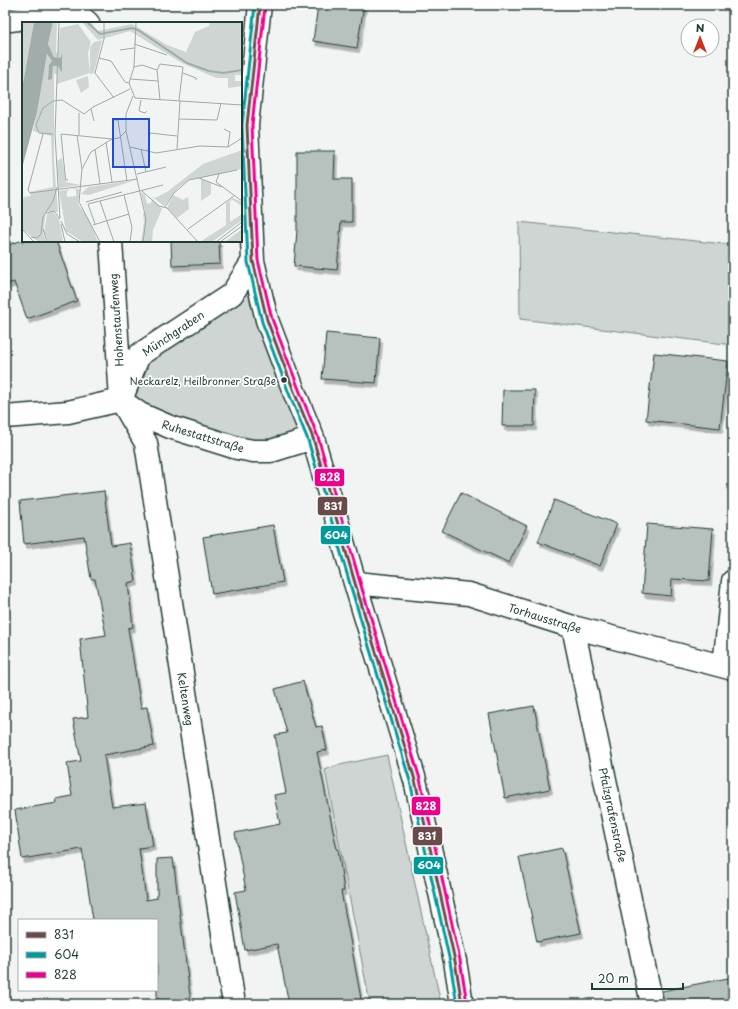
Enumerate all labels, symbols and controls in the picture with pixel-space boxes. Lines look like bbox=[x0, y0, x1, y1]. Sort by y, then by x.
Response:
north arrow bbox=[680, 18, 720, 58]
text: N bbox=[696, 19, 705, 36]
inset map bbox=[22, 22, 242, 242]
street label: Hohenstaufenweg bbox=[104, 273, 128, 367]
street label: Münchgraben bbox=[138, 306, 208, 360]
place label: Neckarelz, Heilbronner Straße bbox=[130, 373, 276, 388]
marker: Neckarelz, Heilbronner Straße bbox=[279, 375, 289, 385]
street label: Ruhestattstraße bbox=[160, 415, 246, 457]
line badge: 828 bbox=[314, 468, 345, 487]
text: 828 bbox=[320, 468, 340, 485]
line badge: 831 bbox=[317, 496, 348, 516]
text: 831 bbox=[324, 497, 343, 514]
line badge: 604 bbox=[320, 525, 351, 545]
text: 604 bbox=[324, 526, 348, 543]
street label: Torhausstraße bbox=[506, 599, 584, 637]
street label: Keltenweg bbox=[173, 671, 199, 727]
street label: Pfalzgrafenstraße bbox=[595, 766, 631, 864]
line badge: 828 bbox=[411, 796, 441, 816]
text: 828 bbox=[416, 797, 436, 814]
line badge: 831 bbox=[412, 826, 443, 846]
text: 831 bbox=[418, 827, 437, 844]
line badge: 604 bbox=[413, 856, 444, 875]
text: 604 bbox=[417, 856, 441, 873]
legend bbox=[18, 919, 158, 991]
text: 831 bbox=[54, 925, 74, 943]
text: 604 bbox=[54, 945, 79, 963]
text: 828 bbox=[54, 965, 77, 983]
scale bar bbox=[592, 965, 683, 991]
text: 20 m bbox=[598, 969, 629, 987]

